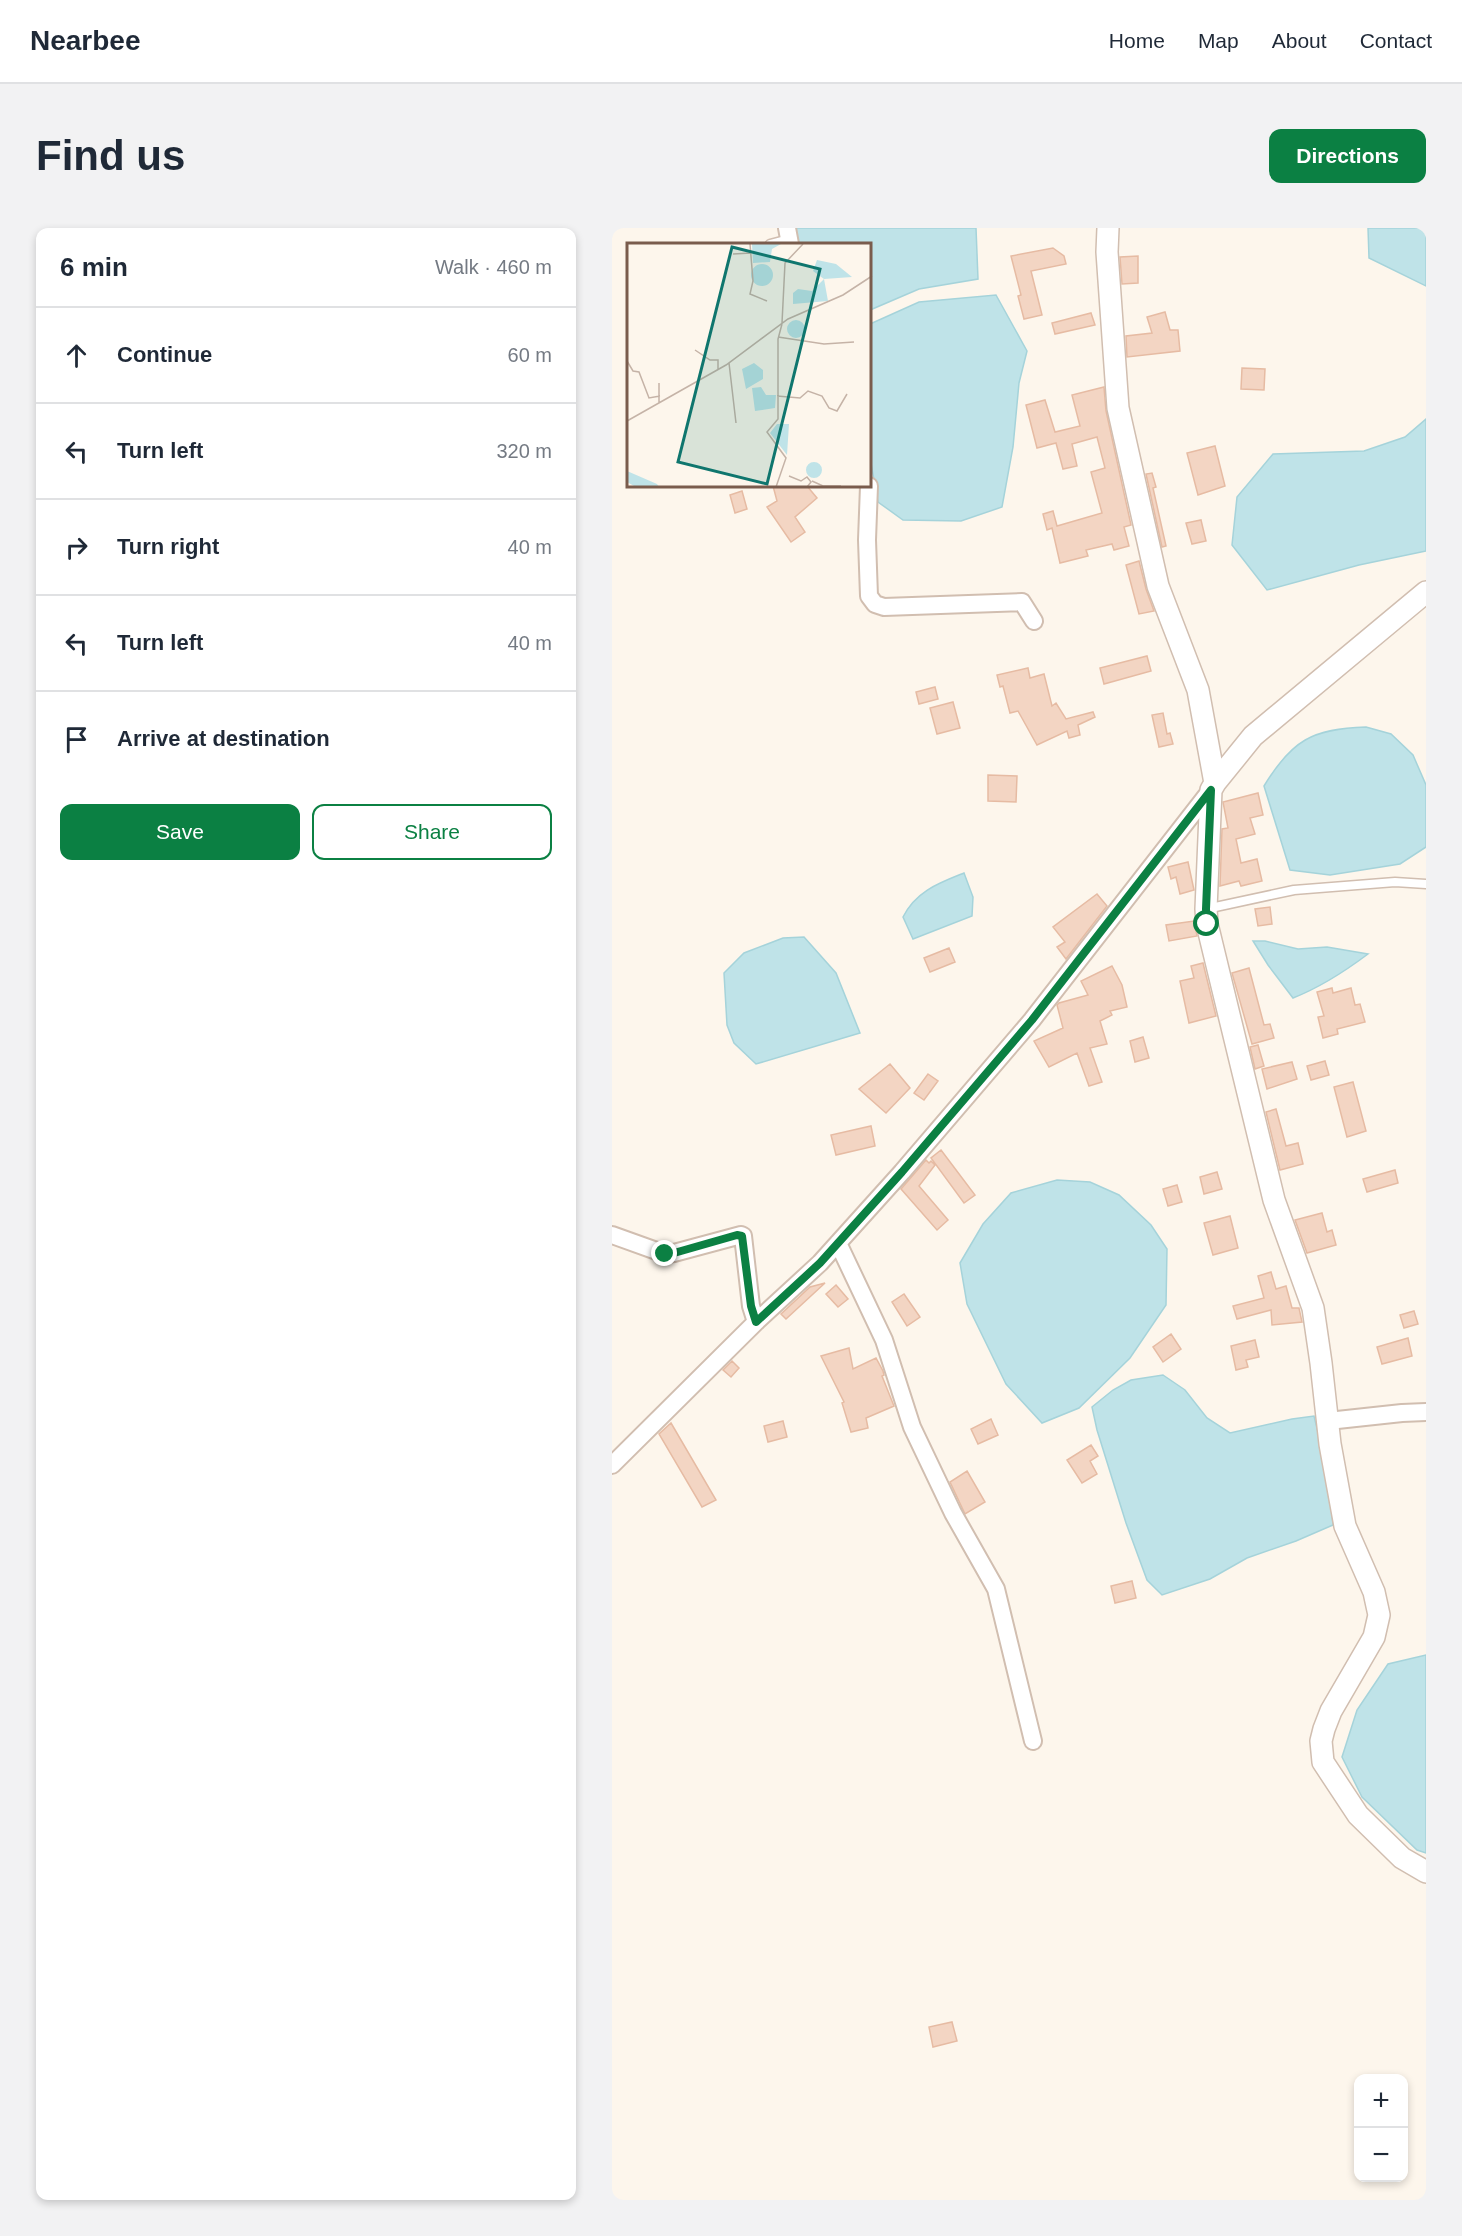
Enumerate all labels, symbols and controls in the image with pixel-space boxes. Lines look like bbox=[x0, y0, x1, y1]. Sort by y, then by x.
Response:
text: Nearbee bbox=[30, 25, 141, 56]
text: Home bbox=[1109, 29, 1165, 52]
text: Map bbox=[1198, 29, 1239, 52]
text: About bbox=[1272, 29, 1327, 52]
text: Contact bbox=[1360, 29, 1432, 52]
button: Directions bbox=[1269, 129, 1426, 183]
text: Find us bbox=[36, 132, 185, 179]
inset map bbox=[627, 243, 872, 488]
text: 6 min bbox=[60, 252, 128, 282]
text: Walk · 460 m bbox=[435, 256, 552, 278]
icon: ahead bbox=[60, 339, 93, 372]
text: Continue bbox=[117, 342, 212, 367]
text: 60 m bbox=[508, 344, 552, 366]
icon: left bbox=[60, 435, 93, 468]
text: Turn left bbox=[117, 438, 203, 463]
text: 320 m bbox=[496, 440, 552, 462]
icon: right bbox=[60, 531, 93, 564]
text: Turn right bbox=[117, 534, 219, 559]
text: 40 m bbox=[508, 536, 552, 558]
icon: left bbox=[60, 627, 93, 660]
text: Turn left bbox=[117, 630, 203, 655]
text: 40 m bbox=[508, 632, 552, 654]
icon: arrive bbox=[60, 723, 93, 756]
text: Arrive at destination bbox=[117, 726, 330, 751]
button: Save bbox=[60, 804, 300, 860]
button: Share bbox=[312, 804, 552, 860]
route start bbox=[1193, 910, 1219, 936]
route end bbox=[651, 1240, 677, 1266]
map controls bbox=[1354, 2074, 1408, 2182]
button: + bbox=[1354, 2074, 1408, 2128]
button: − bbox=[1354, 2128, 1408, 2182]

